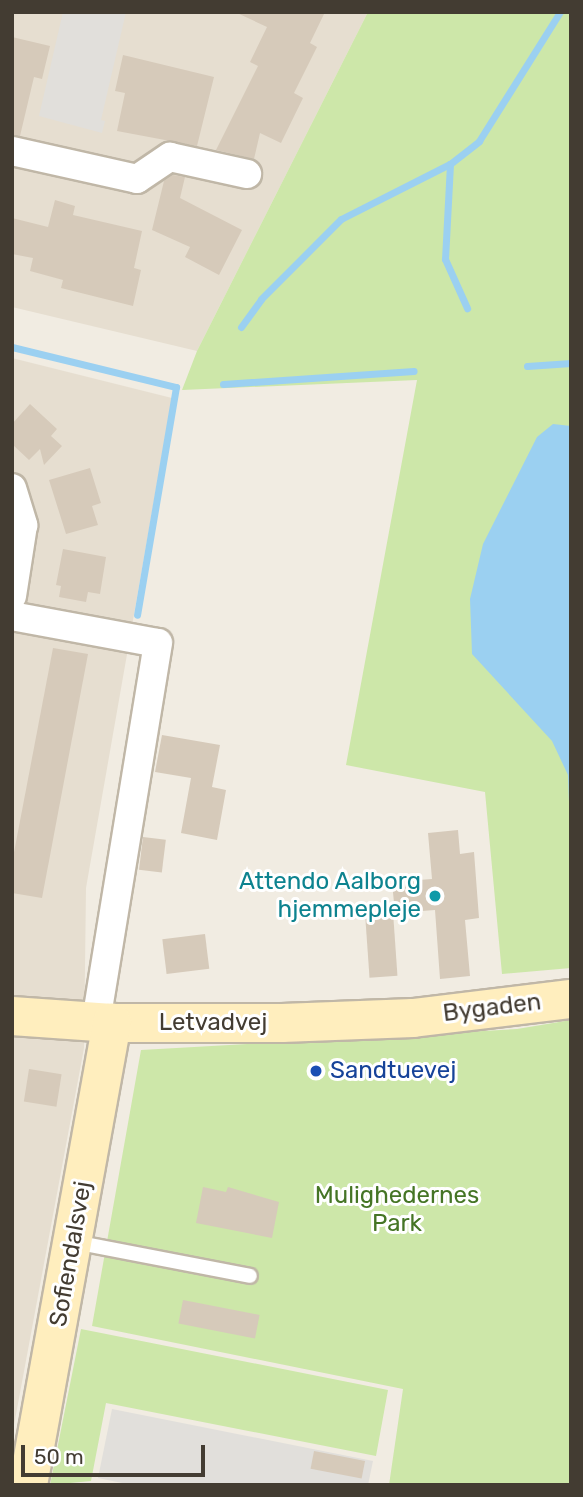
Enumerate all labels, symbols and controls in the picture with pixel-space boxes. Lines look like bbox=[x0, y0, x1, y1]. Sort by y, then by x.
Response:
place label: Attendo Aalborg hjemmepleje bbox=[238, 868, 421, 924]
marker: Attendo Aalborg hjemmepleje bbox=[427, 888, 443, 904]
street label: Bygaden bbox=[441, 988, 543, 1028]
street label: Letvadvej bbox=[159, 1009, 267, 1037]
place label: Sandtuevej bbox=[330, 1057, 456, 1085]
marker: Sandtuevej bbox=[308, 1063, 324, 1079]
street label: Sofiendalsvej bbox=[44, 1179, 98, 1329]
park label: Mulighedernes Park bbox=[315, 1182, 479, 1238]
scale bar bbox=[24, 1430, 208, 1474]
text: 50 m bbox=[34, 1444, 84, 1469]

